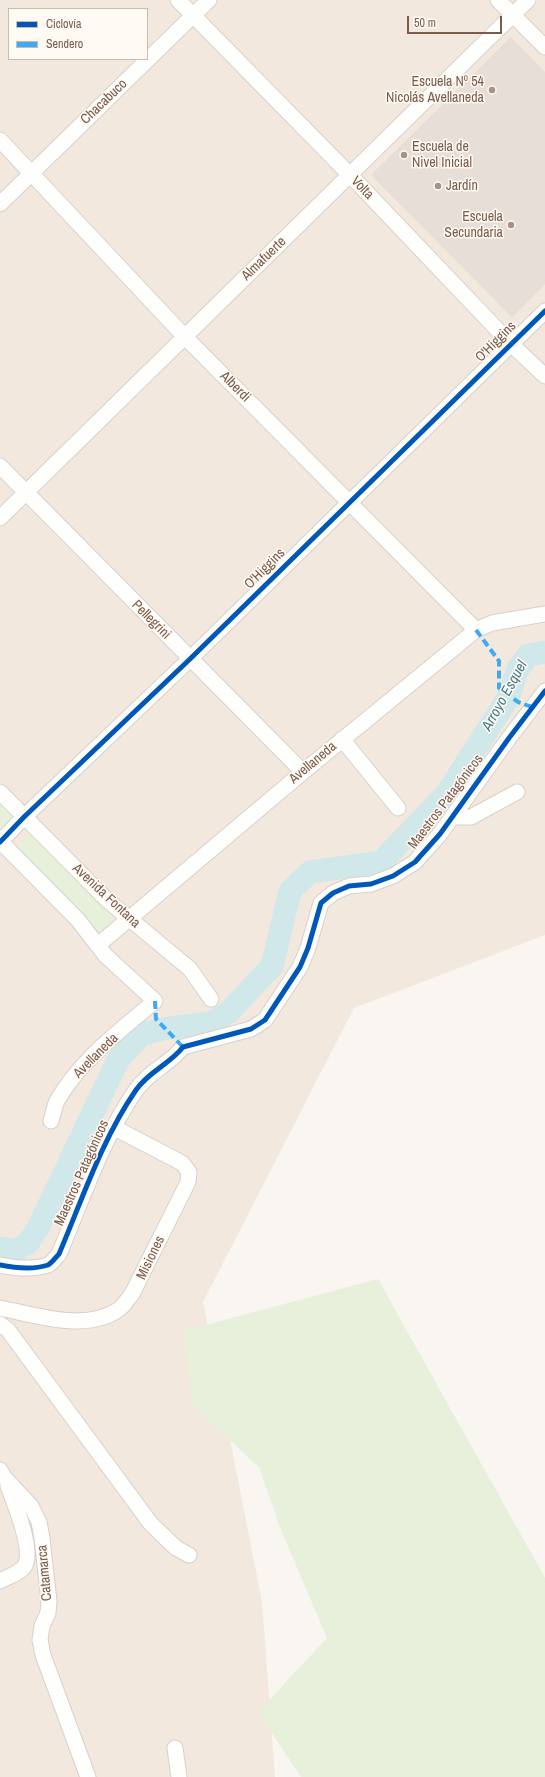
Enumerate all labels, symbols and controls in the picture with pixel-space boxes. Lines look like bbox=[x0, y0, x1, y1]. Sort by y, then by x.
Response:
legend bbox=[8, 8, 148, 60]
scale bar bbox=[409, 8, 504, 34]
text: 50 m bbox=[414, 15, 436, 31]
text: Ciclovía bbox=[46, 16, 82, 32]
text: Sendero bbox=[46, 36, 83, 52]
place label: Escuela Nº 54 Nicolás Avellaneda bbox=[386, 74, 484, 106]
street label: Chacabuco bbox=[77, 76, 131, 128]
marker: Escuela Nº 54 Nicolás Avellaneda bbox=[487, 85, 497, 95]
place label: Escuela de Nivel Inicial bbox=[412, 139, 472, 172]
marker: Escuela de Nivel Inicial bbox=[399, 150, 409, 160]
street label: Volta bbox=[347, 173, 377, 203]
place label: Jardín bbox=[446, 178, 478, 194]
marker: Jardín bbox=[433, 181, 443, 191]
place label: Escuela Secundaria bbox=[444, 209, 503, 242]
marker: Escuela Secundaria bbox=[506, 220, 516, 230]
street label: Almafuerte bbox=[238, 234, 290, 284]
street label: O'Higgins bbox=[472, 318, 520, 366]
street label: Alberdi bbox=[216, 368, 254, 406]
street label: O'Higgins bbox=[241, 545, 289, 593]
street label: Pellegrini bbox=[128, 597, 174, 643]
water label: Arroyo Esquel bbox=[478, 658, 532, 734]
street label: Avellaneda bbox=[286, 738, 340, 788]
street label: Maestros Patagónicos bbox=[405, 751, 487, 853]
street label: Avenida Fontana bbox=[69, 860, 143, 932]
street label: Avellaneda bbox=[70, 1030, 122, 1082]
street label: Maestros Patagónicos bbox=[51, 1117, 113, 1229]
street label: Misiones bbox=[133, 1233, 169, 1283]
street label: Catamarca bbox=[34, 1544, 56, 1602]

